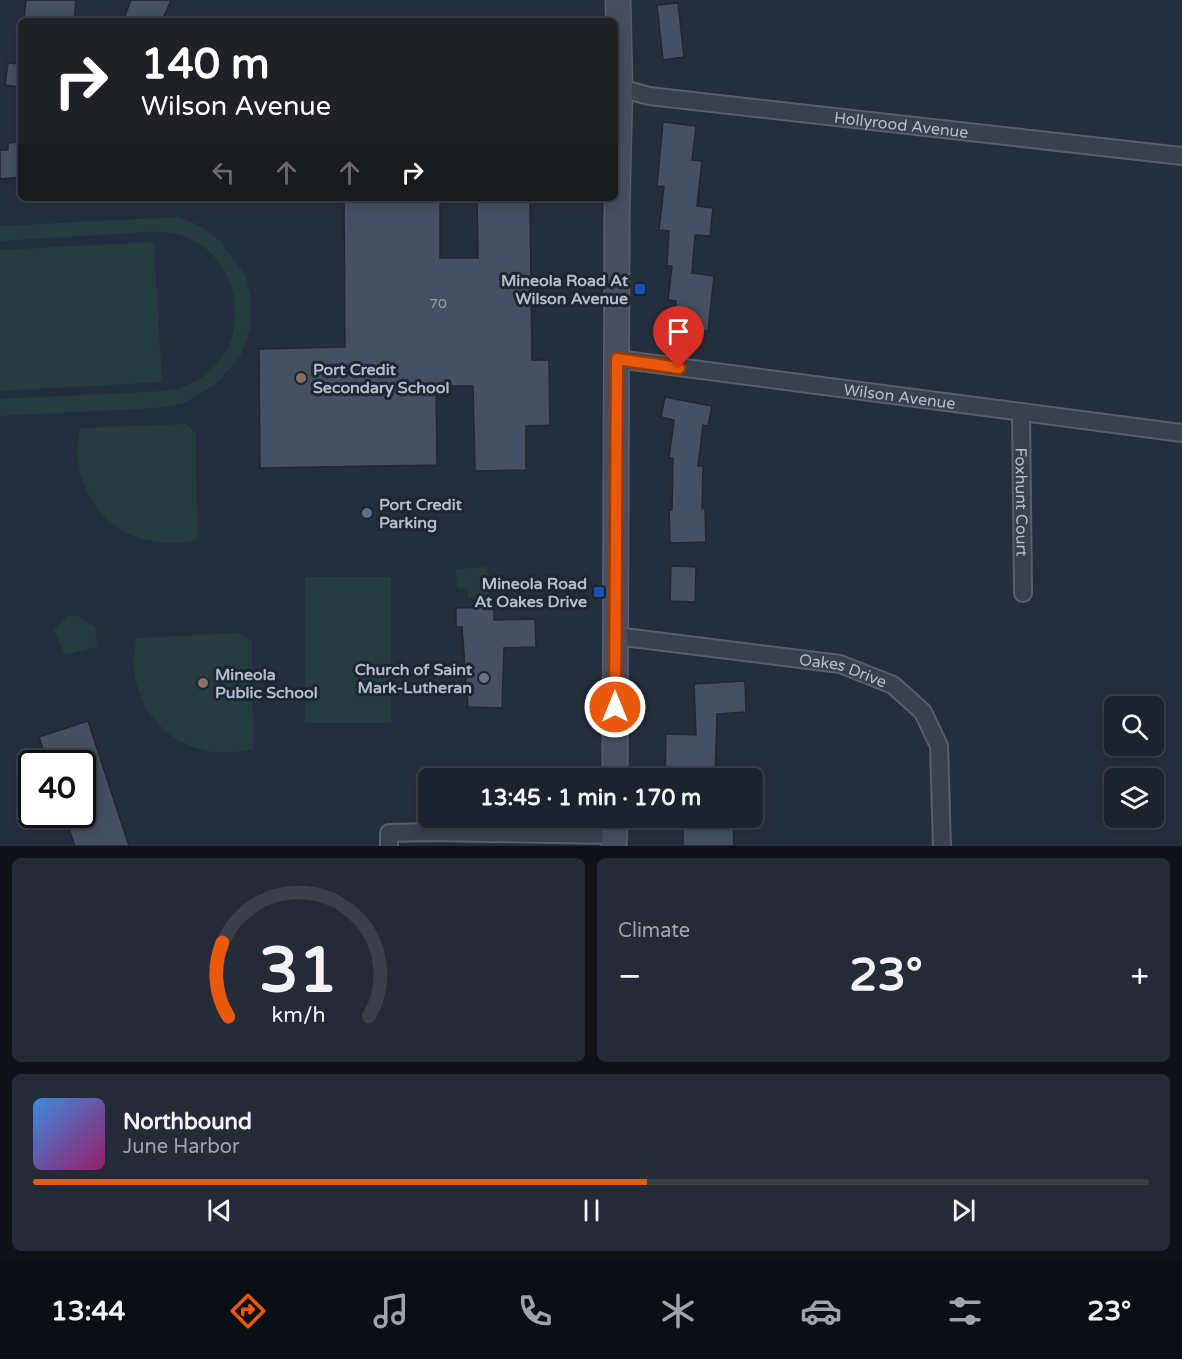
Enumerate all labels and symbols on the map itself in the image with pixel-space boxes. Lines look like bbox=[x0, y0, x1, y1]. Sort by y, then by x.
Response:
street label: Hollyrood Avenue bbox=[833, 108, 969, 143]
place label: Mineola Road At Wilson Avenue bbox=[501, 271, 629, 309]
marker: Mineola Road At Wilson Avenue bbox=[633, 282, 647, 296]
house number: 70 bbox=[429, 295, 447, 312]
pin bbox=[653, 306, 704, 368]
place label: Port Credit Secondary School bbox=[313, 360, 449, 398]
marker: Port Credit Secondary School bbox=[294, 371, 308, 385]
street label: Wilson Avenue bbox=[842, 380, 957, 414]
street label: Foxhunt Court bbox=[1010, 447, 1032, 557]
place label: Port Credit Parking bbox=[379, 495, 463, 533]
marker: Port Credit Parking bbox=[360, 506, 374, 520]
place label: Mineola Road At Oakes Drive bbox=[474, 574, 587, 612]
marker: Mineola Road At Oakes Drive bbox=[592, 585, 606, 599]
street label: Oakes Drive bbox=[798, 650, 889, 693]
place label: Church of Saint Mark-Lutheran bbox=[355, 660, 473, 698]
place label: Mineola Public School bbox=[215, 665, 318, 703]
marker: Church of Saint Mark-Lutheran bbox=[477, 671, 491, 685]
position arrow bbox=[583, 675, 647, 739]
marker: Mineola Public School bbox=[196, 676, 210, 690]
speed limit sign: 40 bbox=[18, 750, 96, 828]

